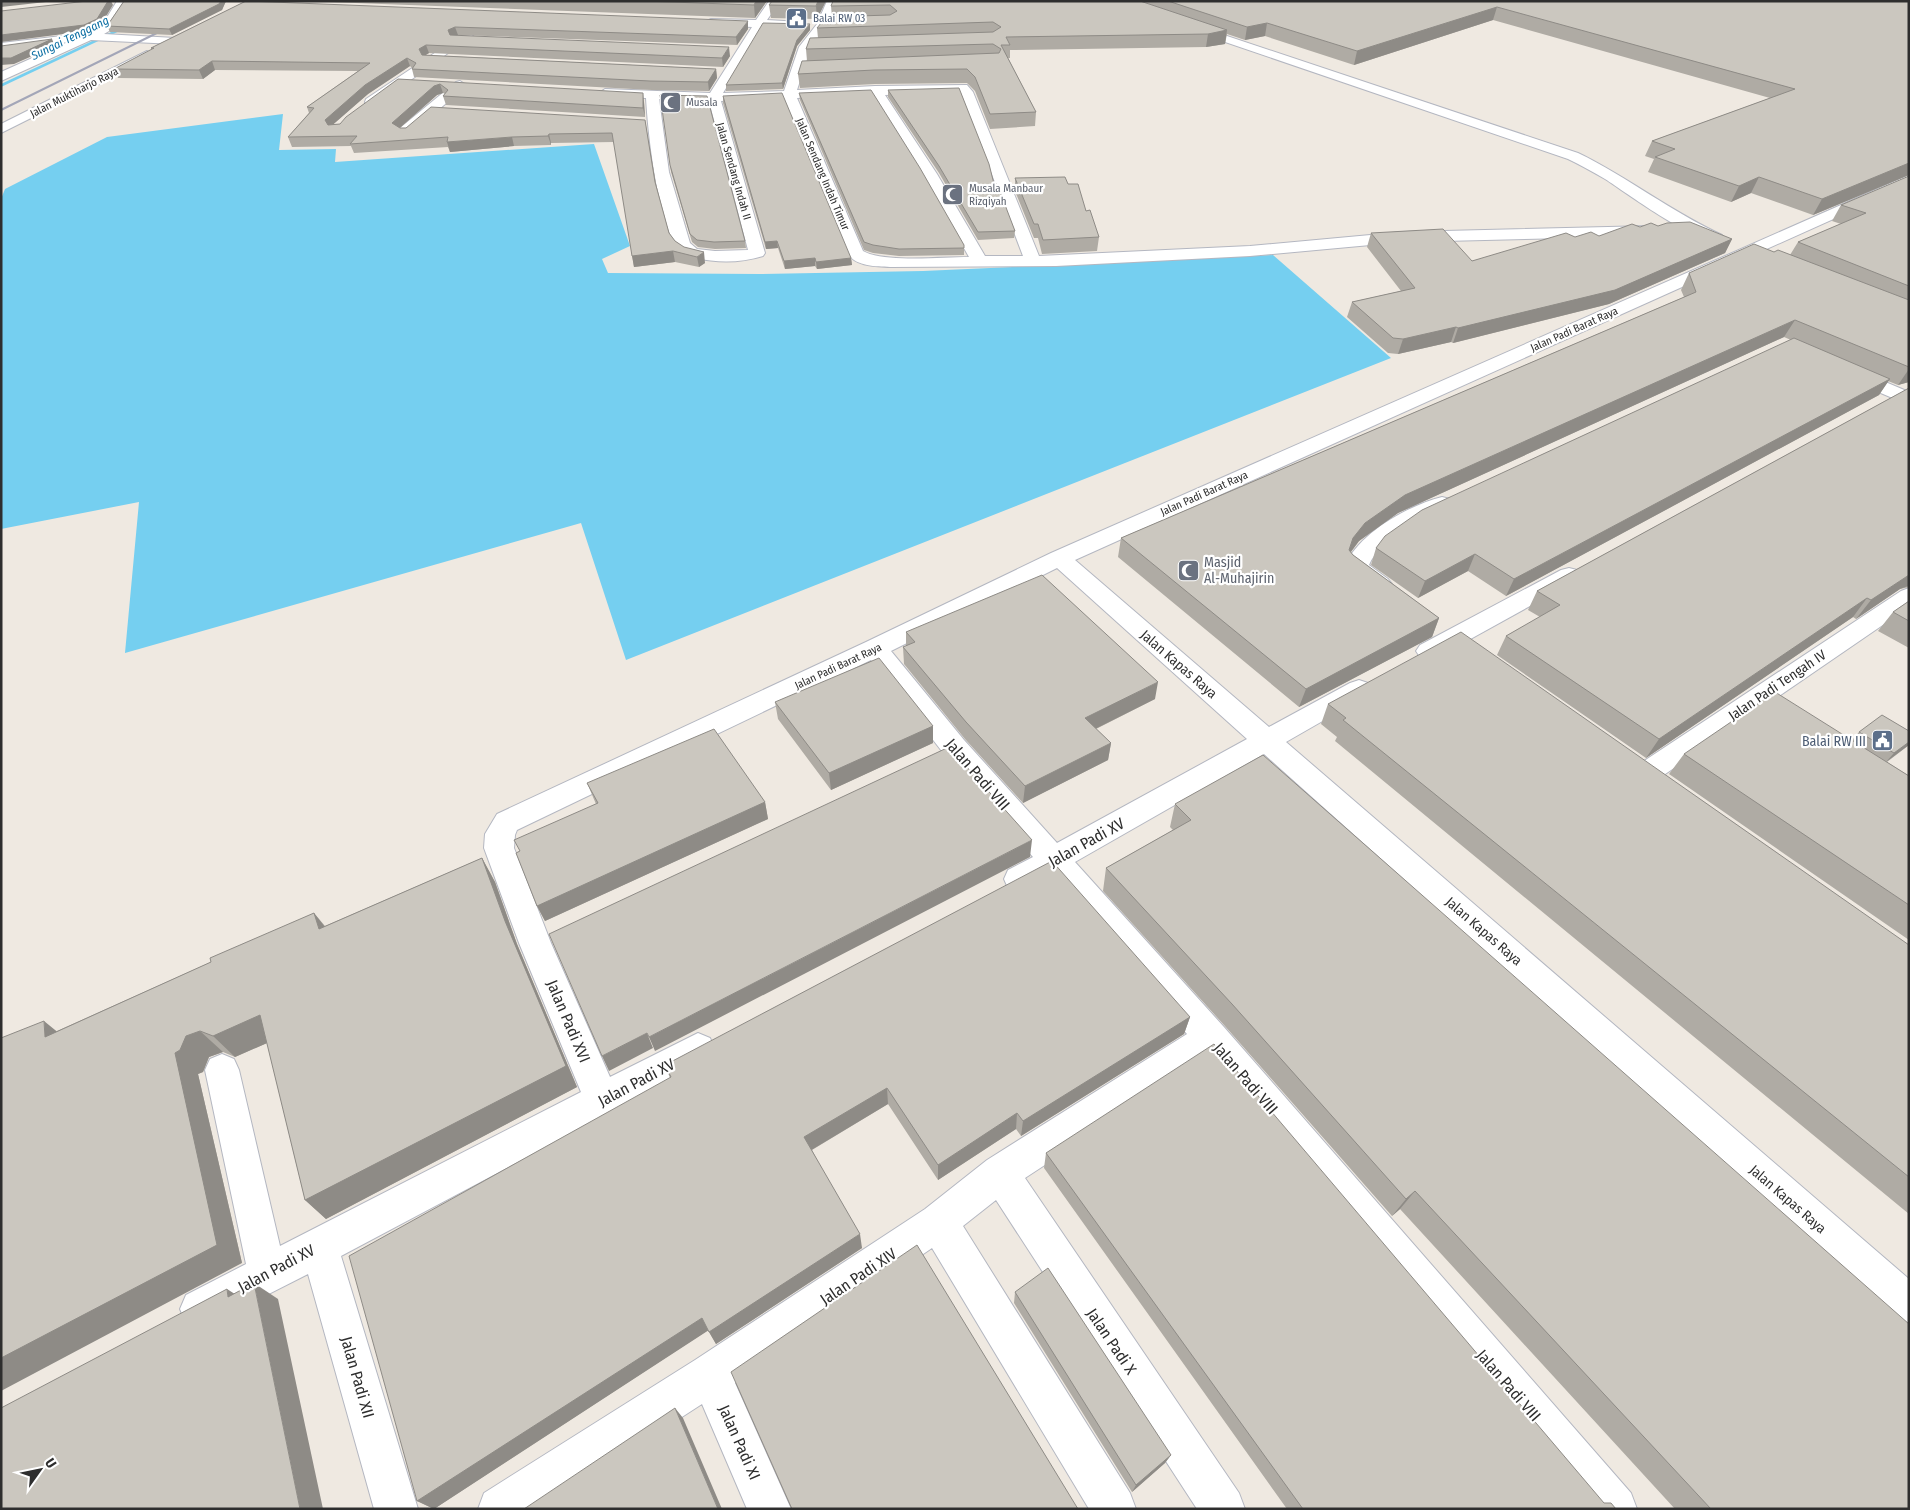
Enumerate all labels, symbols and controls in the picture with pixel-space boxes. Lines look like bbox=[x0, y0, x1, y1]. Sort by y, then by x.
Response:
public building icon: Balai RW 03 bbox=[785, 6, 809, 30]
place label: Balai RW 03 bbox=[813, 12, 865, 25]
water label: Sungai Tenggang bbox=[28, 13, 111, 63]
street label: Jalan Muktiharjo Raya bbox=[28, 65, 121, 120]
mosque icon: Musala bbox=[658, 90, 682, 114]
place label: Musala bbox=[686, 96, 718, 109]
street label: Jalan Sendang Indah Timur bbox=[793, 116, 852, 232]
street label: Jalan Sendang Indah II bbox=[713, 121, 754, 221]
mosque icon: Musala Manbaur Rizqiyah bbox=[941, 182, 965, 206]
place label: Musala Manbaur Rizqiyah bbox=[969, 182, 1043, 208]
street label: Jalan Padi Barat Raya bbox=[1528, 304, 1620, 355]
street label: Jalan Padi Barat Raya bbox=[1158, 468, 1250, 519]
place label: Masjid Al-Muhajirin bbox=[1204, 554, 1274, 587]
mosque icon: Masjid Al-Muhajirin bbox=[1176, 558, 1200, 582]
street label: Jalan Kapas Raya bbox=[1137, 626, 1221, 702]
street label: Jalan Padi Barat Raya bbox=[793, 641, 884, 692]
street label: Jalan Padi Tengah IV bbox=[1725, 646, 1830, 724]
public building icon: Balai RW III bbox=[1870, 729, 1894, 753]
place label: Balai RW III bbox=[1802, 733, 1866, 750]
street label: Jalan Padi VIII bbox=[941, 735, 1014, 814]
street label: Jalan Padi XV bbox=[1045, 813, 1128, 871]
street label: Jalan Kapas Raya bbox=[1442, 893, 1526, 969]
street label: Jalan Padi XVI bbox=[543, 977, 595, 1065]
street label: Jalan Padi VIII bbox=[1209, 1039, 1282, 1118]
street label: Jalan Padi XV bbox=[595, 1054, 678, 1111]
street label: Jalan Kapas Raya bbox=[1746, 1161, 1830, 1237]
street label: Jalan Padi XV bbox=[235, 1240, 318, 1297]
street label: Jalan Padi XIV bbox=[816, 1243, 901, 1309]
street label: Jalan Padi X bbox=[1083, 1305, 1141, 1378]
street label: Jalan Padi XII bbox=[337, 1334, 378, 1420]
street label: Jalan Padi VIII bbox=[1472, 1346, 1545, 1425]
street label: Jalan Padi XI bbox=[715, 1402, 764, 1483]
north arrow bbox=[15, 1445, 65, 1495]
text: U bbox=[41, 1455, 60, 1471]

